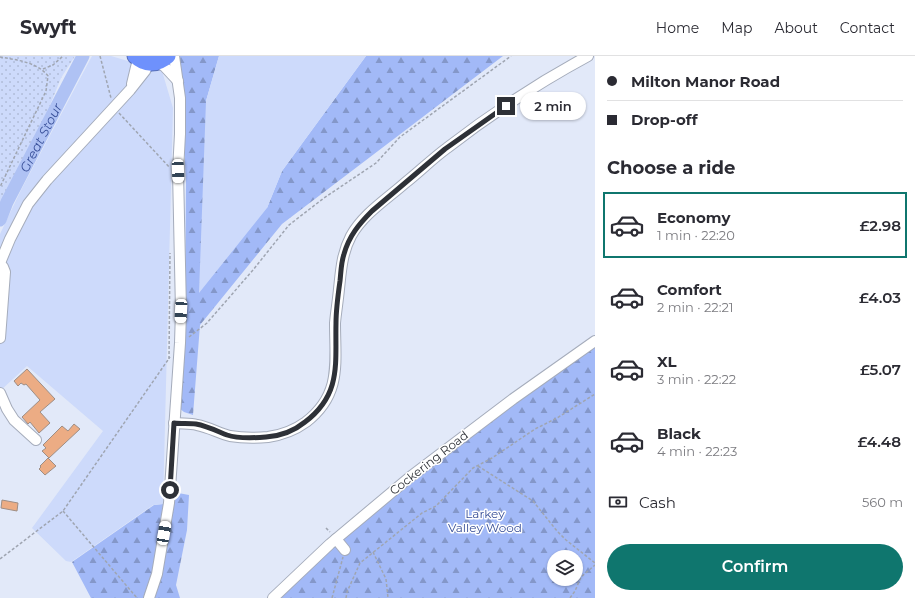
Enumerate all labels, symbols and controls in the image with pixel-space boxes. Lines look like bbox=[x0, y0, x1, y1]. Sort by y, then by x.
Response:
text: Swyft bbox=[20, 16, 76, 39]
text: Home bbox=[656, 19, 699, 37]
text: Map bbox=[721, 19, 752, 37]
text: About bbox=[774, 19, 818, 37]
text: Contact bbox=[840, 19, 895, 37]
text: Milton Manor Road bbox=[631, 72, 780, 91]
callout: 2 min bbox=[520, 92, 586, 120]
route end bbox=[497, 97, 515, 115]
text: 2 min bbox=[534, 98, 572, 114]
water label: Great Stour bbox=[16, 100, 65, 175]
text: Drop-off bbox=[631, 110, 698, 129]
text: Choose a ride bbox=[607, 157, 735, 179]
car bbox=[172, 159, 184, 183]
icon: car bbox=[609, 207, 645, 243]
text: Economy bbox=[657, 208, 730, 227]
text: £2.98 bbox=[860, 216, 901, 235]
text: 1 min · 22:20 bbox=[657, 227, 735, 243]
icon: car bbox=[609, 279, 645, 315]
text: Comfort bbox=[657, 280, 722, 299]
text: £4.03 bbox=[859, 288, 901, 307]
car bbox=[174, 299, 188, 323]
text: 2 min · 22:21 bbox=[657, 299, 734, 315]
icon: car bbox=[609, 351, 645, 387]
text: XL bbox=[657, 352, 676, 371]
text: £5.07 bbox=[860, 360, 901, 379]
text: 3 min · 22:22 bbox=[657, 371, 736, 387]
icon: car bbox=[609, 423, 645, 459]
text: Black bbox=[657, 424, 701, 443]
street label: Cockering Road bbox=[386, 427, 471, 498]
text: £4.48 bbox=[857, 432, 901, 451]
text: 4 min · 22:23 bbox=[657, 443, 737, 459]
route start bbox=[161, 481, 179, 499]
icon: cash bbox=[607, 491, 629, 513]
text: Cash bbox=[639, 493, 676, 512]
text: 560 m bbox=[862, 494, 903, 510]
park label: Larkey Valley Wood bbox=[448, 506, 522, 535]
car bbox=[156, 520, 172, 546]
button: Confirm bbox=[607, 544, 903, 590]
map controls bbox=[547, 550, 583, 586]
button: layers bbox=[547, 550, 583, 586]

